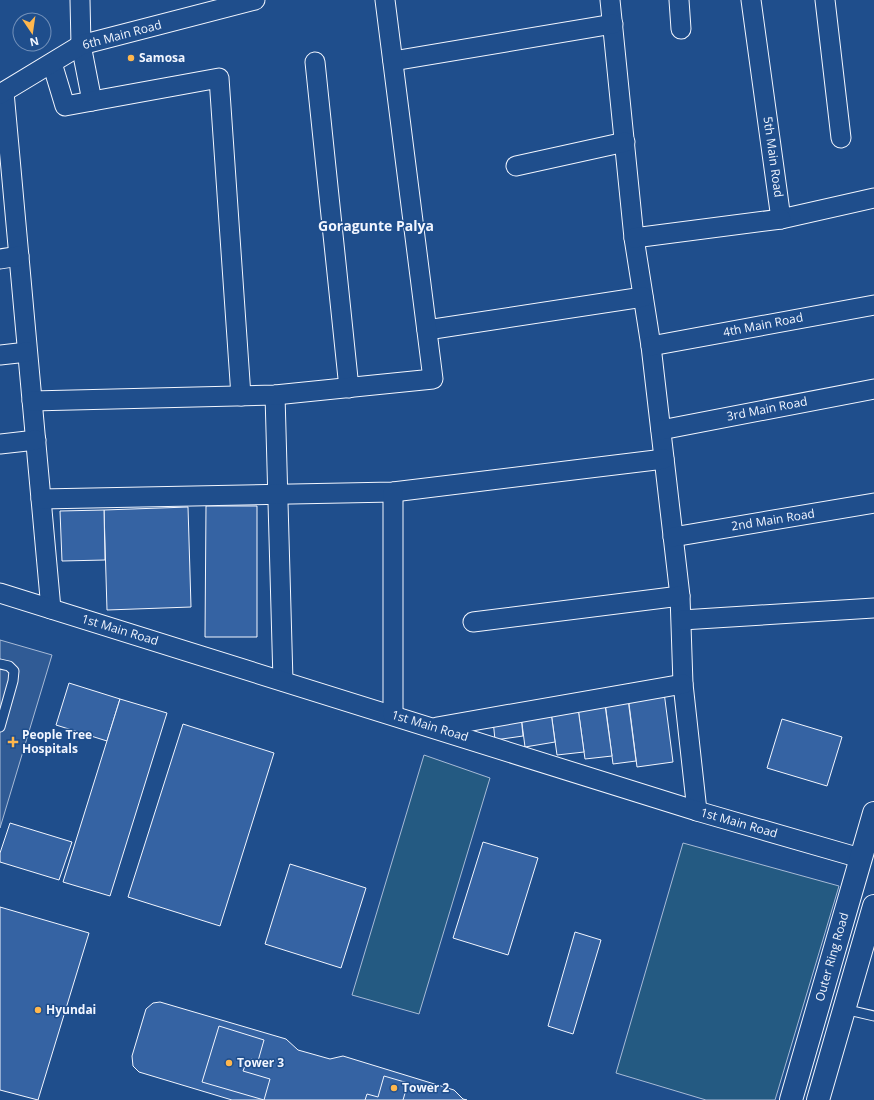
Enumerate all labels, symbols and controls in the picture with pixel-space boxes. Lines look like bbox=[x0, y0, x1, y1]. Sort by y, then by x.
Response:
north arrow bbox=[12, 12, 52, 52]
street label: 6th Main Road bbox=[80, 16, 163, 53]
text: N bbox=[28, 34, 40, 51]
place label: Samosa bbox=[139, 49, 185, 66]
marker: Samosa bbox=[126, 53, 136, 63]
street label: 5th Main Road bbox=[759, 116, 788, 198]
district label: Goragunte Palya bbox=[318, 216, 434, 235]
street label: 4th Main Road bbox=[721, 308, 804, 341]
street label: 3rd Main Road bbox=[725, 392, 809, 425]
street label: 2nd Main Road bbox=[730, 505, 816, 534]
street label: 1st Main Road bbox=[80, 610, 161, 649]
street label: 1st Main Road bbox=[390, 706, 471, 745]
place label: People Tree Hospitals bbox=[22, 726, 92, 757]
marker: People Tree Hospitals bbox=[7, 736, 19, 748]
street label: 1st Main Road bbox=[699, 803, 780, 842]
street label: Outer Ring Road bbox=[811, 910, 852, 1003]
place label: Hyundai bbox=[46, 1001, 96, 1018]
marker: Hyundai bbox=[33, 1005, 43, 1015]
place label: Tower 3 bbox=[237, 1054, 284, 1071]
marker: Tower 3 bbox=[224, 1058, 234, 1068]
place label: Tower 2 bbox=[402, 1079, 449, 1096]
marker: Tower 2 bbox=[389, 1083, 399, 1093]

